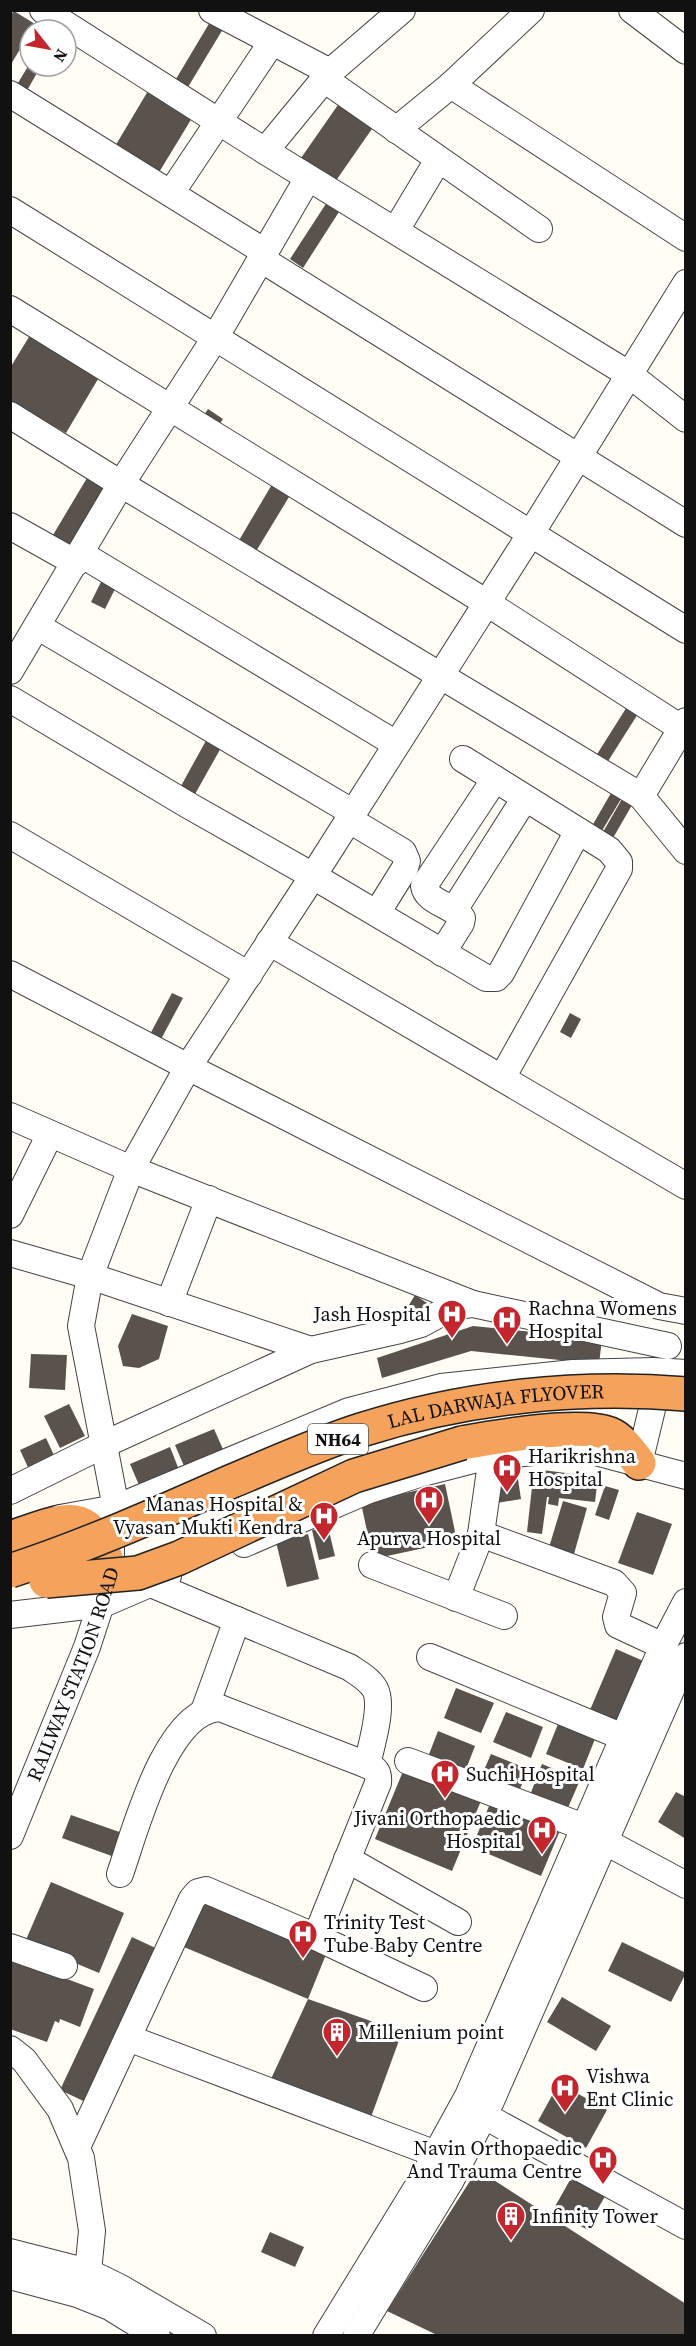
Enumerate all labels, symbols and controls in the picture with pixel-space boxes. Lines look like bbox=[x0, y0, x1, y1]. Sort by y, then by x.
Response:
north arrow bbox=[18, 18, 78, 78]
text: N bbox=[48, 45, 73, 67]
place label: Rachna Womens Hospital bbox=[528, 1294, 677, 1345]
hospital icon: Jash Hospital bbox=[436, 1298, 468, 1340]
place label: Jash Hospital bbox=[313, 1300, 431, 1328]
hospital icon: Rachna Womens Hospital bbox=[491, 1304, 523, 1346]
street label: LAL DARWAJA FLYOVER bbox=[384, 1377, 605, 1435]
road number: NH64 bbox=[308, 1424, 368, 1454]
place label: Harikrishna Hospital bbox=[528, 1442, 637, 1493]
hospital icon: Harikrishna Hospital bbox=[491, 1452, 523, 1494]
hospital icon: Apurva Hospital bbox=[413, 1484, 445, 1526]
place label: Manas Hospital & Vyasan Mukti Kendra bbox=[113, 1490, 304, 1541]
hospital icon: Manas Hospital & Vyasan Mukti Kendra bbox=[308, 1500, 340, 1542]
place label: Apurva Hospital bbox=[357, 1524, 501, 1552]
street label: RAILWAY STATION ROAD bbox=[20, 1563, 126, 1785]
hospital icon: Suchi Hospital bbox=[429, 1758, 461, 1800]
place label: Suchi Hospital bbox=[466, 1760, 595, 1788]
place label: Jivani Orthopaedic Hospital bbox=[353, 1804, 521, 1855]
hospital icon: Jivani Orthopaedic Hospital bbox=[526, 1814, 558, 1856]
place label: Trinity Test Tube Baby Centre bbox=[324, 1908, 483, 1959]
hospital icon: Trinity Test Tube Baby Centre bbox=[287, 1918, 319, 1960]
building icon: Millenium point bbox=[321, 2016, 353, 2058]
place label: Millenium point bbox=[358, 2018, 504, 2046]
place label: Vishwa Ent Clinic bbox=[586, 2062, 674, 2113]
hospital icon: Vishwa Ent Clinic bbox=[549, 2072, 581, 2114]
place label: Navin Orthopaedic And Trauma Centre bbox=[407, 2134, 582, 2185]
hospital icon: Navin Orthopaedic And Trauma Centre bbox=[587, 2144, 619, 2186]
building icon: Infinity Tower bbox=[495, 2200, 527, 2242]
place label: Infinity Tower bbox=[532, 2202, 658, 2230]

